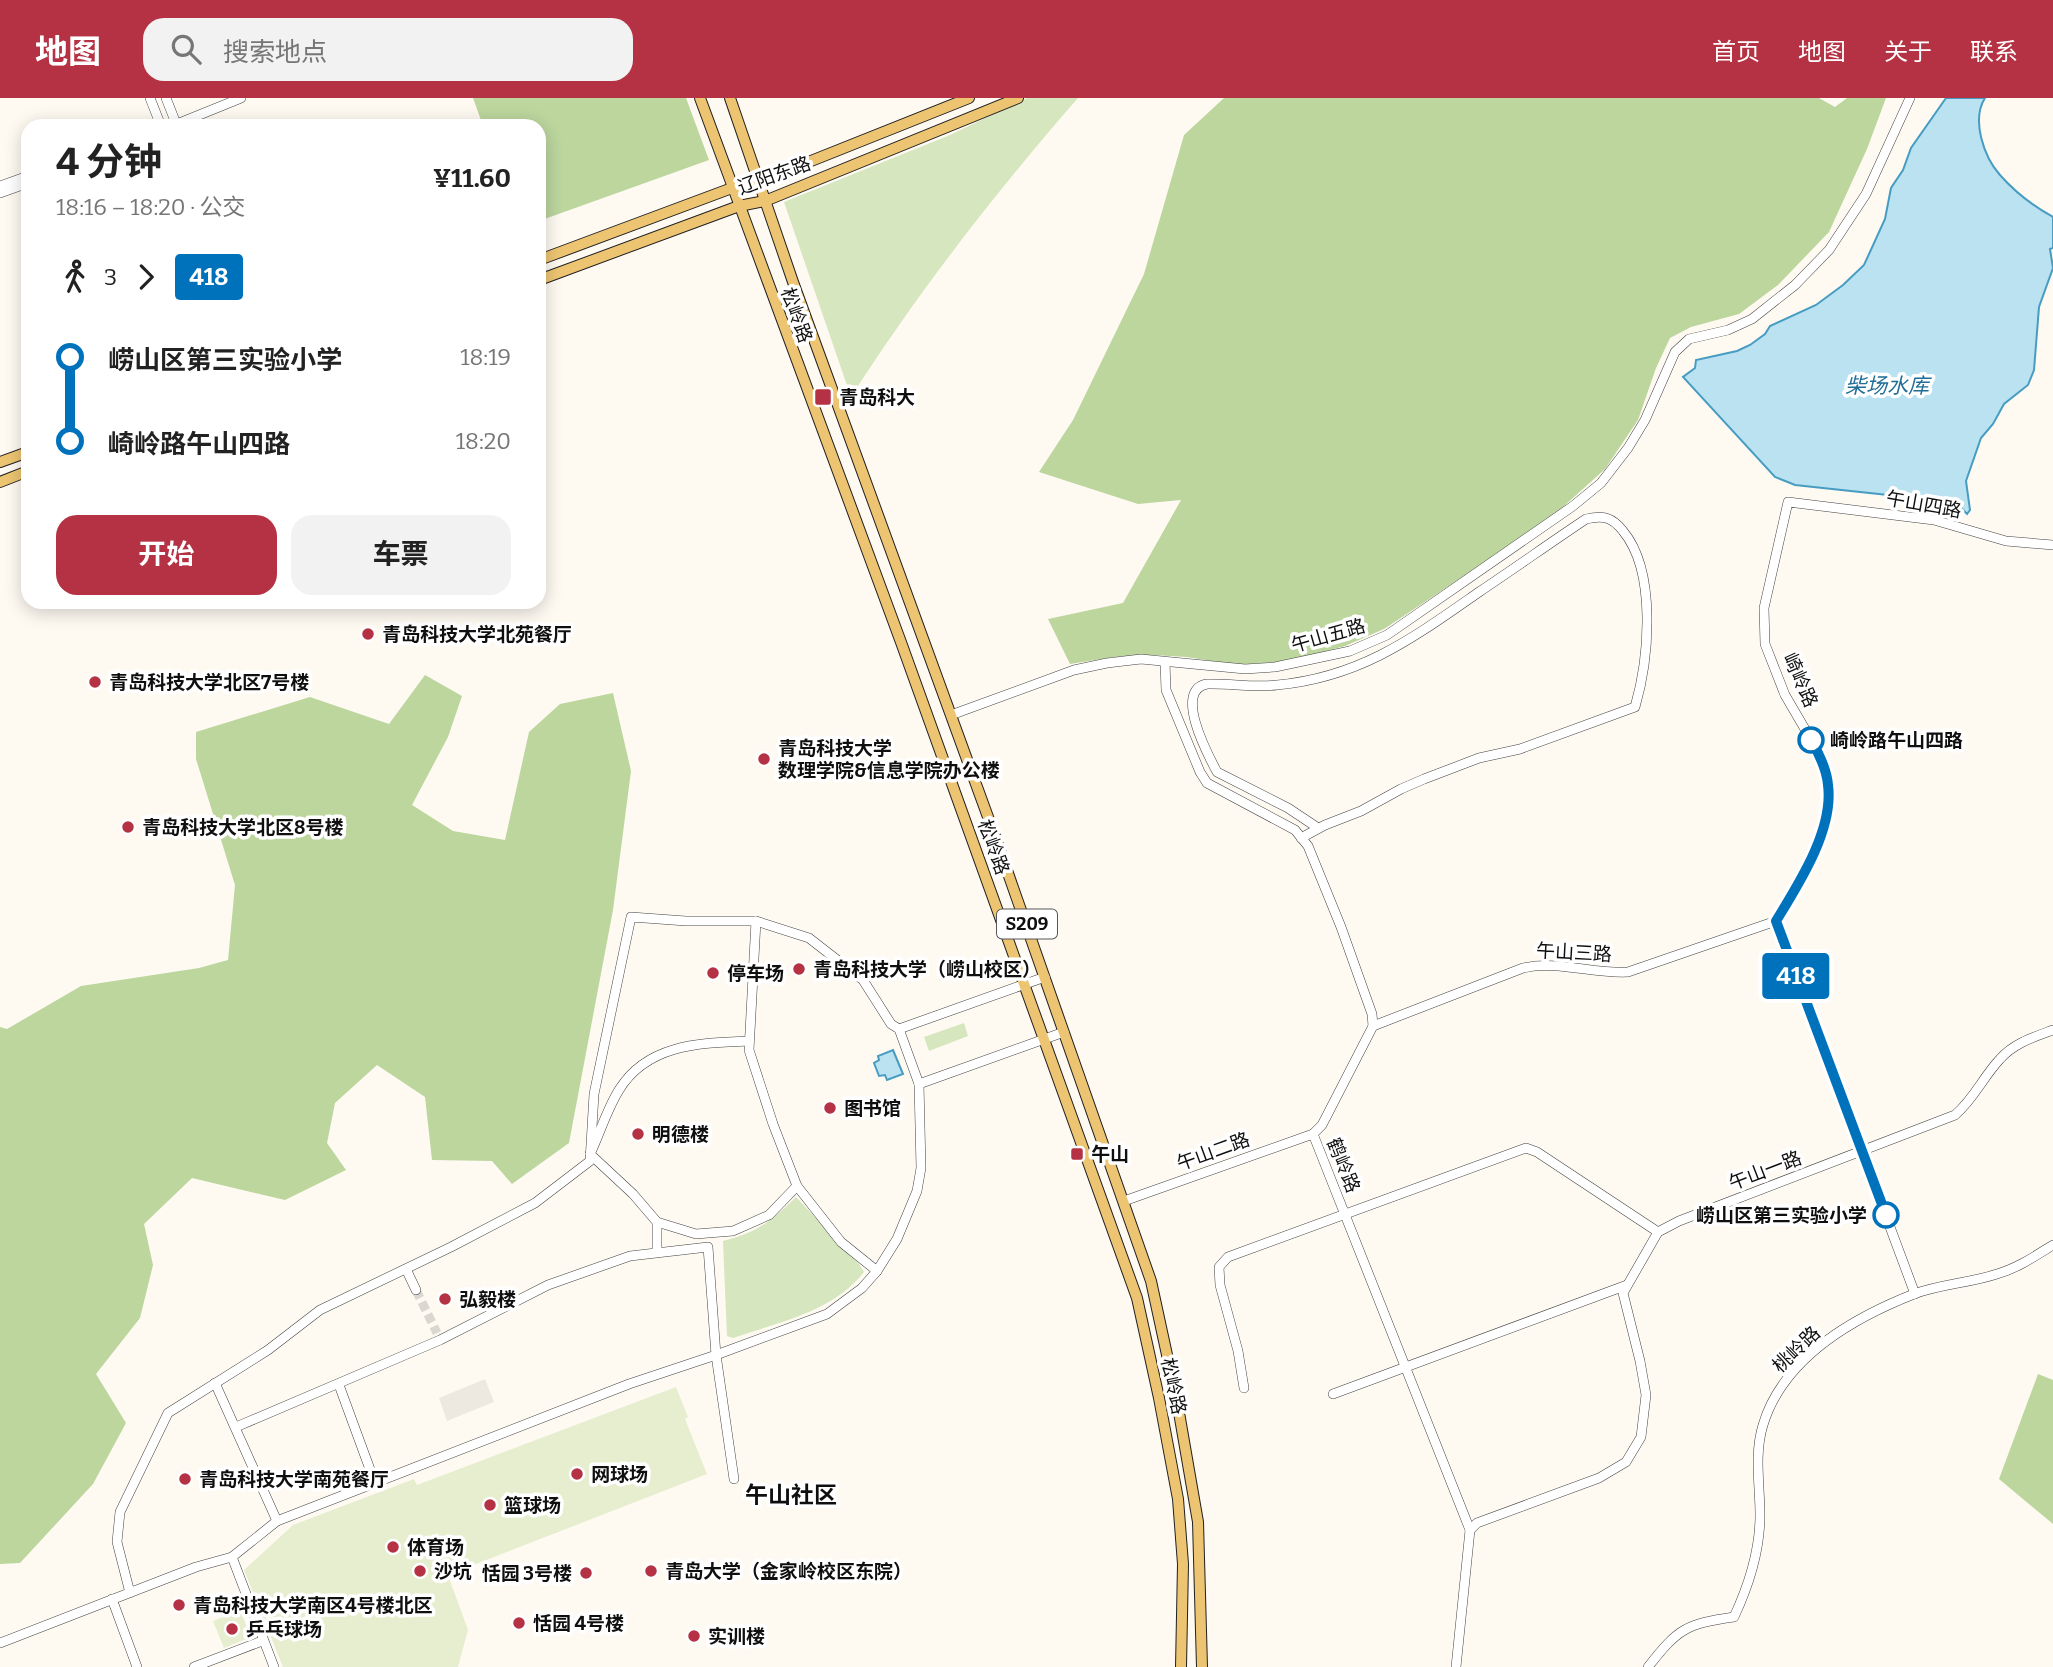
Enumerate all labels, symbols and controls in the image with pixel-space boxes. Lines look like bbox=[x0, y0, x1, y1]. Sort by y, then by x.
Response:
search box bbox=[143, 18, 633, 81]
icon: search bbox=[167, 30, 205, 68]
text: 地图 bbox=[35, 32, 101, 72]
text: 搜索地点 bbox=[223, 37, 327, 68]
text: 首页 bbox=[1712, 38, 1760, 66]
text: 地图 bbox=[1798, 38, 1846, 66]
text: 关于 bbox=[1884, 38, 1932, 66]
text: 联系 bbox=[1970, 38, 2018, 66]
text: 4 分钟 bbox=[56, 139, 162, 185]
street label: 辽阳东路 bbox=[735, 152, 814, 199]
text: ¥11.60 bbox=[433, 163, 511, 194]
text: 18:16 – 18:20 · 公交 bbox=[56, 193, 246, 221]
icon: walk bbox=[56, 258, 94, 296]
icon: forward bbox=[127, 258, 165, 296]
text: 3 bbox=[104, 263, 117, 291]
text: 418 bbox=[189, 263, 229, 291]
street label: 松岭路 bbox=[776, 284, 817, 346]
text: 18:19 bbox=[460, 343, 511, 371]
text: 崂山区第三实验小学 bbox=[108, 345, 342, 376]
water label: 柴场水库 bbox=[1845, 373, 1932, 399]
place label: 青岛科大 bbox=[839, 386, 915, 409]
marker: 青岛科大 bbox=[813, 387, 833, 407]
text: 18:20 bbox=[456, 427, 511, 455]
text: 崎岭路午山四路 bbox=[108, 429, 290, 460]
street label: 午山四路 bbox=[1884, 487, 1963, 522]
button: 开始 bbox=[56, 515, 277, 595]
button: 车票 bbox=[291, 515, 511, 595]
street label: 午山五路 bbox=[1288, 614, 1368, 657]
place label: 青岛科技大学北苑餐厅 bbox=[382, 623, 572, 646]
marker: 青岛科技大学北苑餐厅 bbox=[360, 626, 376, 642]
street label: 崎岭路 bbox=[1778, 649, 1823, 711]
place label: 青岛科技大学北区7号楼 bbox=[109, 671, 309, 694]
marker: 青岛科技大学北区7号楼 bbox=[87, 674, 103, 690]
marker: 崎岭路午山四路 bbox=[1798, 727, 1824, 753]
place label: 崎岭路午山四路 bbox=[1830, 729, 1963, 752]
place label: 青岛科技大学 数理学院&信息学院办公楼 bbox=[778, 737, 1000, 782]
marker: 青岛科技大学 数理学院&信息学院办公楼 bbox=[756, 751, 772, 767]
place label: 青岛科技大学北区8号楼 bbox=[142, 816, 343, 839]
street label: 松岭路 bbox=[973, 816, 1014, 878]
marker: 青岛科技大学北区8号楼 bbox=[120, 819, 136, 835]
road number: S209 bbox=[997, 910, 1057, 938]
street label: 午山三路 bbox=[1535, 939, 1613, 966]
line badge: 418 bbox=[1756, 953, 1836, 999]
place label: 青岛科技大学（崂山校区） bbox=[813, 958, 1041, 981]
marker: 青岛科技大学（崂山校区） bbox=[791, 961, 807, 977]
place label: 停车场 bbox=[727, 962, 784, 985]
text: 418 bbox=[1776, 962, 1816, 990]
marker: 停车场 bbox=[705, 965, 721, 981]
place label: 图书馆 bbox=[844, 1097, 901, 1120]
marker: 图书馆 bbox=[822, 1100, 838, 1116]
place label: 明德楼 bbox=[652, 1123, 709, 1146]
marker: 明德楼 bbox=[630, 1126, 646, 1142]
street label: 午山二路 bbox=[1174, 1128, 1253, 1175]
street label: 鹤岭路 bbox=[1322, 1134, 1365, 1196]
place label: 午山 bbox=[1091, 1143, 1129, 1166]
marker: 午山 bbox=[1069, 1146, 1085, 1162]
street label: 午山一路 bbox=[1726, 1146, 1805, 1195]
marker: 崂山区第三实验小学 bbox=[1873, 1202, 1899, 1228]
place label: 崂山区第三实验小学 bbox=[1696, 1204, 1867, 1227]
place label: 弘毅楼 bbox=[459, 1288, 516, 1311]
marker: 弘毅楼 bbox=[437, 1291, 453, 1307]
street label: 桃岭路 bbox=[1768, 1321, 1825, 1377]
street label: 松岭路 bbox=[1156, 1356, 1191, 1416]
place label: 网球场 bbox=[591, 1463, 648, 1486]
marker: 网球场 bbox=[569, 1466, 585, 1482]
place label: 青岛科技大学南苑餐厅 bbox=[199, 1468, 389, 1491]
marker: 青岛科技大学南苑餐厅 bbox=[177, 1471, 193, 1487]
district label: 午山社区 bbox=[745, 1481, 837, 1509]
place label: 篮球场 bbox=[504, 1494, 561, 1517]
marker: 篮球场 bbox=[482, 1497, 498, 1513]
place label: 体育场 bbox=[407, 1536, 464, 1559]
marker: 体育场 bbox=[385, 1539, 401, 1555]
place label: 沙坑 bbox=[434, 1560, 472, 1583]
place label: 青岛大学（金家岭校区东院） bbox=[665, 1560, 912, 1583]
place label: 恬园 3号楼 bbox=[482, 1562, 572, 1585]
marker: 沙坑 bbox=[412, 1563, 428, 1579]
marker: 青岛大学（金家岭校区东院） bbox=[643, 1563, 659, 1579]
marker: 恬园 3号楼 bbox=[578, 1565, 594, 1581]
place label: 青岛科技大学南区4号楼北区 bbox=[193, 1594, 433, 1617]
marker: 青岛科技大学南区4号楼北区 bbox=[171, 1597, 187, 1613]
place label: 恬园 4号楼 bbox=[533, 1612, 624, 1635]
marker: 恬园 4号楼 bbox=[511, 1615, 527, 1631]
place label: 乒乓球场 bbox=[246, 1618, 322, 1641]
marker: 乒乓球场 bbox=[224, 1621, 240, 1637]
place label: 实训楼 bbox=[708, 1625, 765, 1648]
marker: 实训楼 bbox=[686, 1628, 702, 1644]

